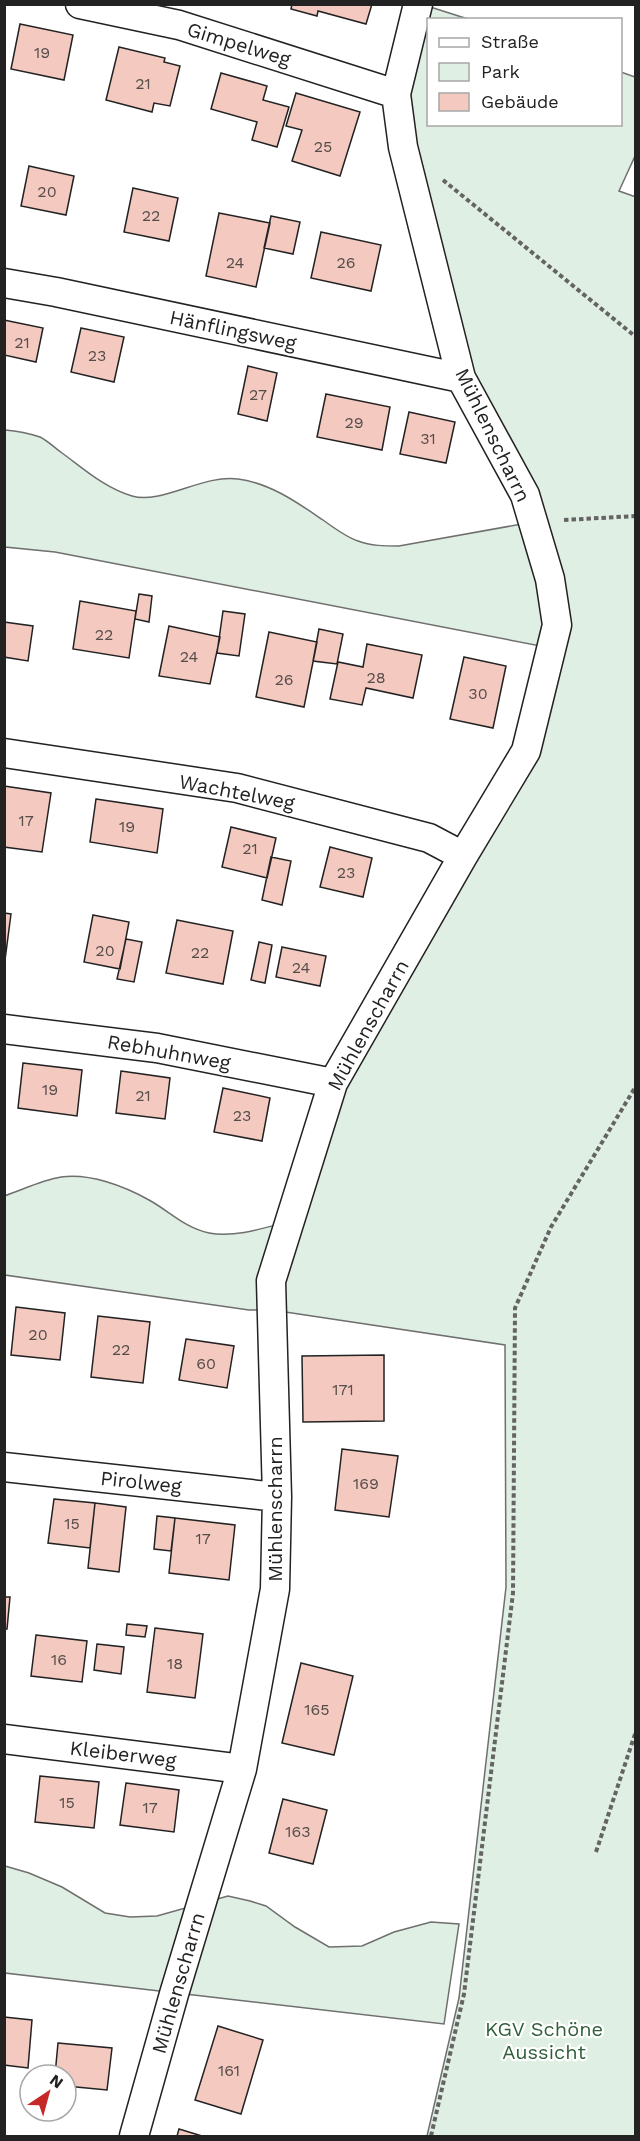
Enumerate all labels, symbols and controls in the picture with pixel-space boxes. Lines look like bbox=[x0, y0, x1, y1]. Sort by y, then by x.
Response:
street label: Gimpelweg bbox=[184, 17, 294, 71]
legend bbox=[427, 18, 622, 126]
text: Straße bbox=[481, 31, 539, 52]
house number: 19 bbox=[34, 43, 50, 62]
text: Park bbox=[481, 61, 520, 82]
house number: 21 bbox=[135, 74, 151, 93]
text: Gebäude bbox=[481, 91, 559, 112]
house number: 25 bbox=[314, 137, 332, 156]
house number: 20 bbox=[37, 182, 57, 201]
house number: 22 bbox=[142, 206, 160, 225]
house number: 24 bbox=[226, 253, 245, 272]
house number: 26 bbox=[336, 253, 356, 272]
street label: Hänflingsweg bbox=[167, 305, 299, 355]
house number: 21 bbox=[14, 333, 30, 352]
house number: 23 bbox=[88, 346, 106, 365]
street label: Mühlenscharrn bbox=[450, 364, 536, 506]
house number: 27 bbox=[249, 385, 267, 404]
house number: 29 bbox=[344, 413, 364, 432]
house number: 31 bbox=[420, 429, 436, 448]
house number: 22 bbox=[95, 625, 113, 644]
house number: 24 bbox=[180, 647, 199, 666]
house number: 28 bbox=[366, 668, 386, 687]
house number: 26 bbox=[274, 670, 294, 689]
house number: 30 bbox=[468, 684, 488, 703]
street label: Wachtelweg bbox=[177, 769, 297, 815]
house number: 17 bbox=[18, 811, 34, 830]
house number: 19 bbox=[119, 817, 135, 836]
house number: 21 bbox=[242, 839, 258, 858]
house number: 23 bbox=[337, 863, 355, 882]
house number: 20 bbox=[95, 941, 115, 960]
house number: 22 bbox=[191, 943, 209, 962]
street label: Mühlenscharrn bbox=[322, 955, 414, 1095]
house number: 24 bbox=[292, 958, 311, 977]
street label: Rebhuhnweg bbox=[105, 1029, 233, 1075]
house number: 19 bbox=[42, 1080, 58, 1099]
house number: 21 bbox=[135, 1086, 151, 1105]
house number: 23 bbox=[233, 1106, 251, 1125]
house number: 20 bbox=[28, 1325, 48, 1344]
house number: 22 bbox=[112, 1340, 130, 1359]
house number: 60 bbox=[196, 1354, 216, 1373]
house number: 171 bbox=[332, 1380, 354, 1399]
street label: Mühlenscharrn bbox=[263, 1436, 287, 1582]
street label: Pirolweg bbox=[99, 1466, 183, 1498]
house number: 169 bbox=[353, 1474, 379, 1493]
house number: 15 bbox=[64, 1514, 80, 1533]
house number: 17 bbox=[195, 1529, 211, 1548]
house number: 16 bbox=[51, 1650, 67, 1669]
house number: 18 bbox=[167, 1654, 183, 1673]
house number: 165 bbox=[304, 1700, 330, 1719]
street label: Kleiberweg bbox=[68, 1736, 178, 1772]
house number: 15 bbox=[59, 1793, 75, 1812]
house number: 17 bbox=[142, 1798, 158, 1817]
house number: 163 bbox=[285, 1822, 311, 1841]
street label: Mühlenscharrn bbox=[146, 1910, 210, 2056]
park label: KGV Schöne Aussicht bbox=[485, 2017, 603, 2064]
house number: 161 bbox=[218, 2061, 240, 2080]
north arrow bbox=[18, 2063, 78, 2123]
text: N bbox=[46, 2070, 67, 2092]

